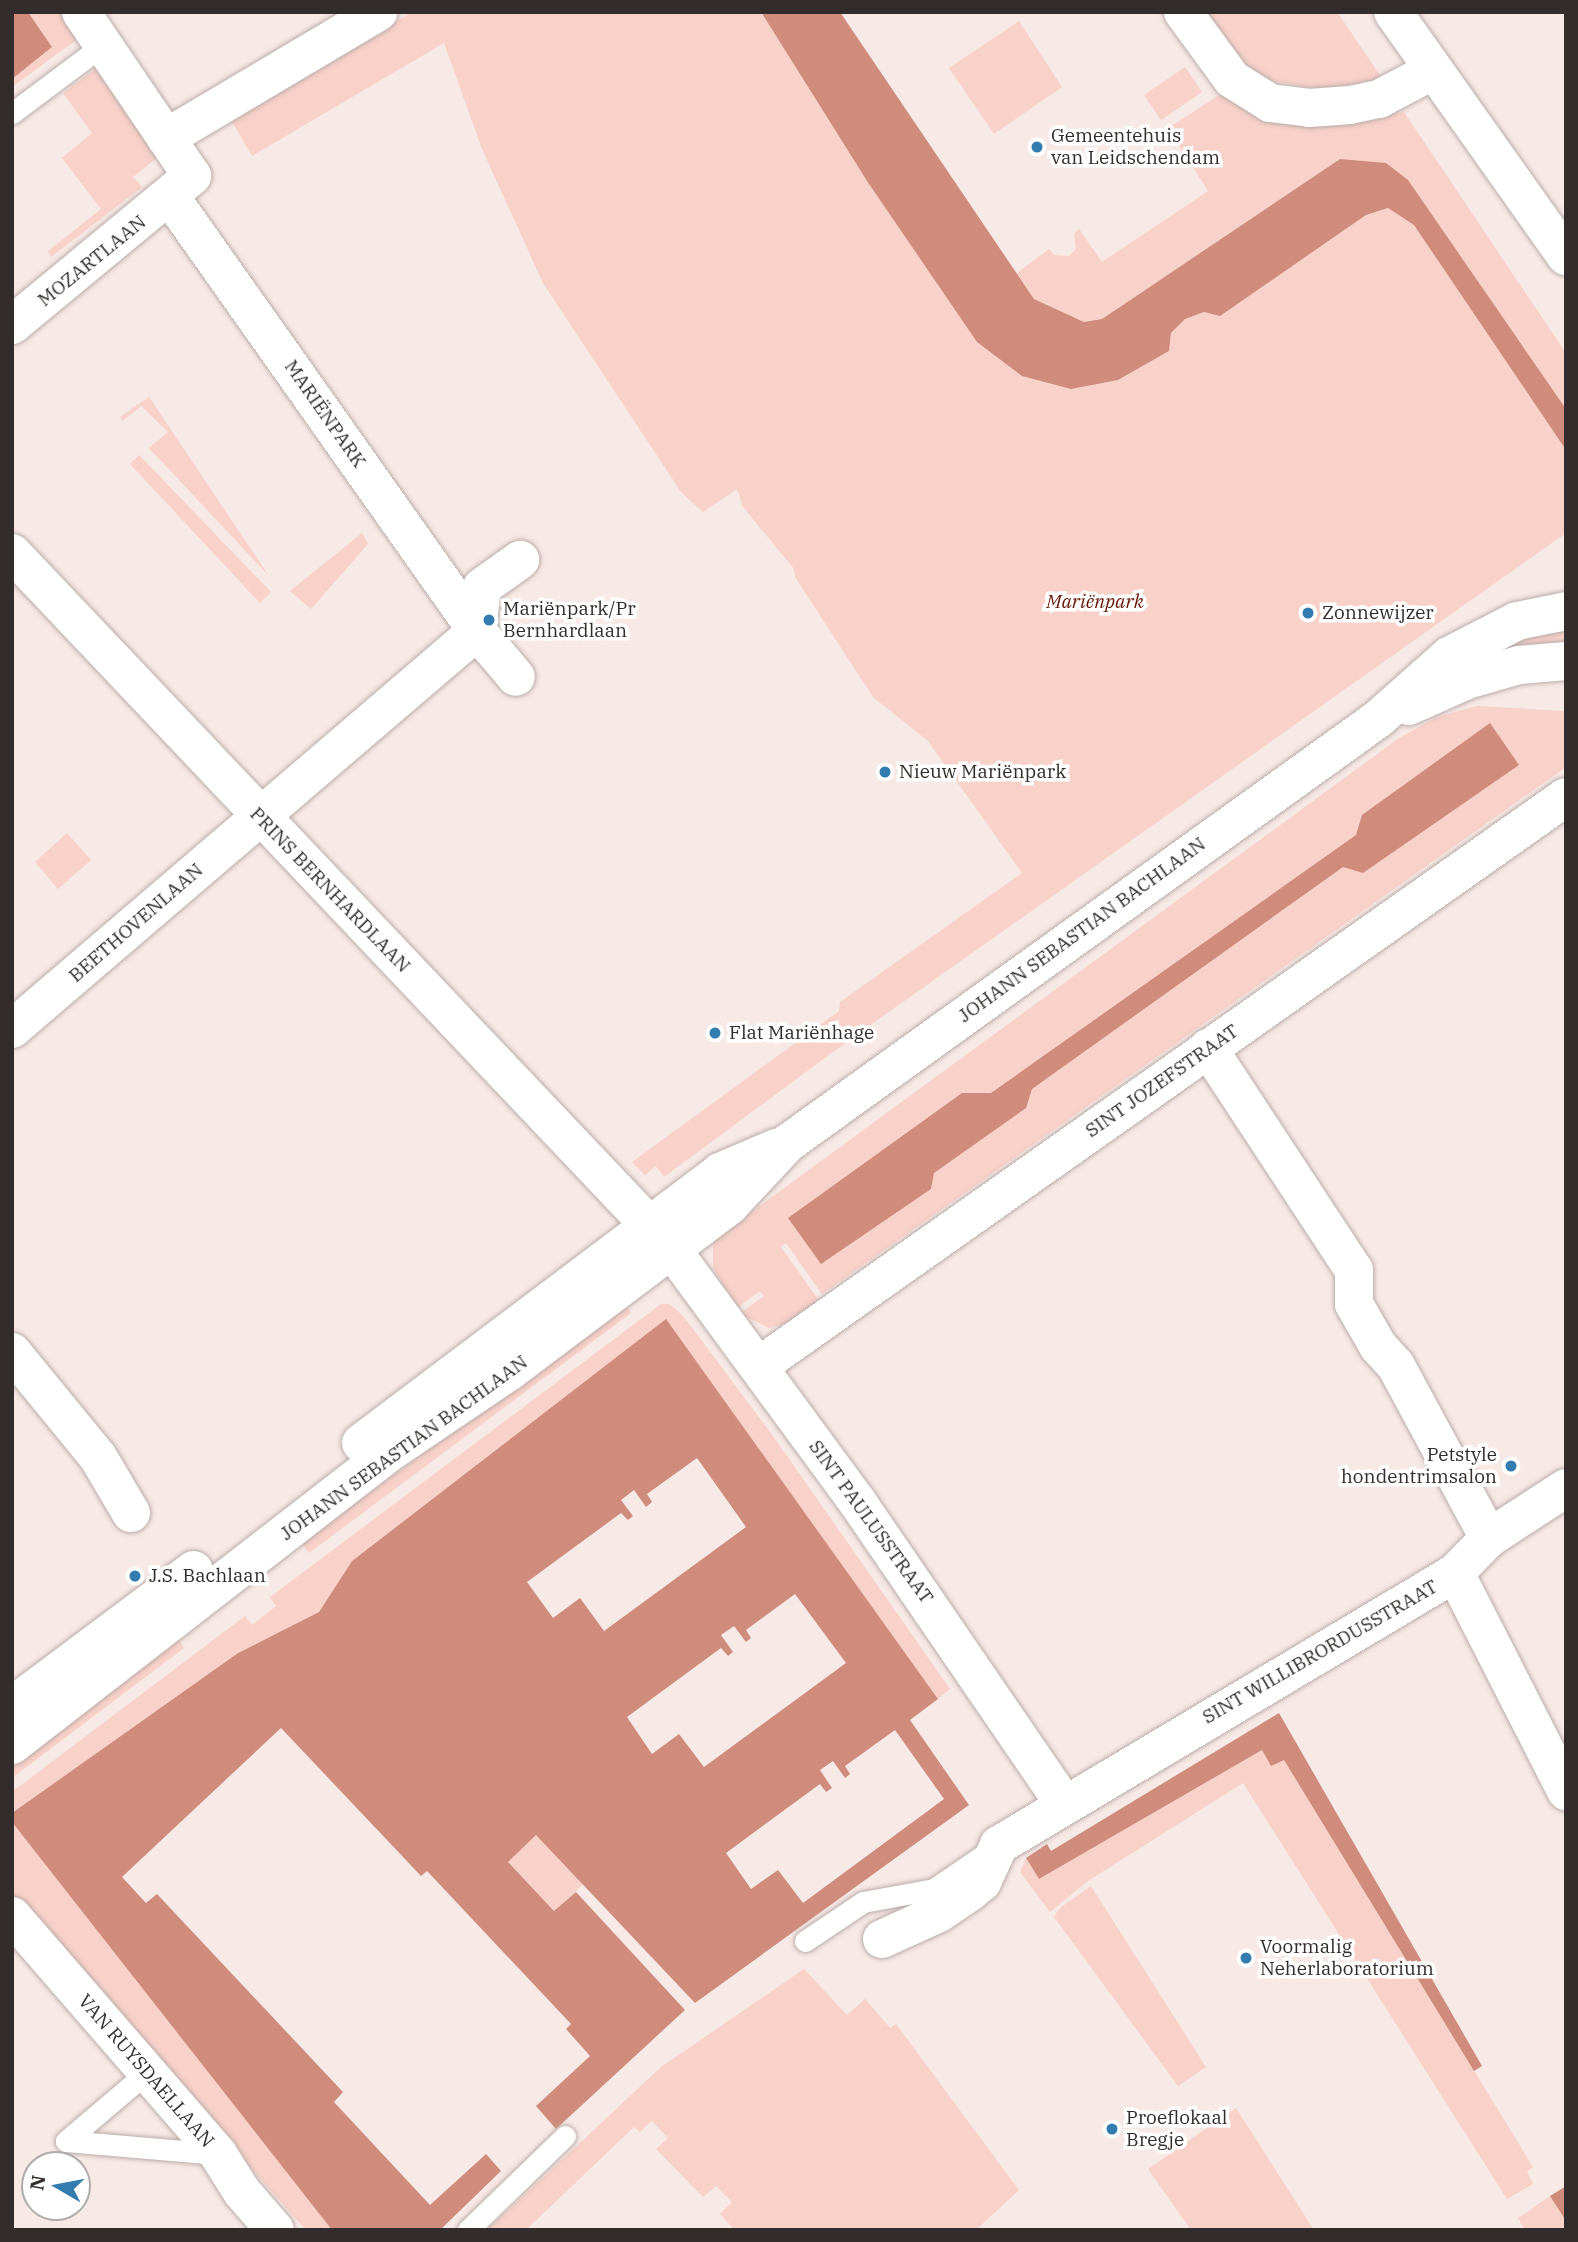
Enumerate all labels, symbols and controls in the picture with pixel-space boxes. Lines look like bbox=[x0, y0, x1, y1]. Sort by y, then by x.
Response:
place label: Gemeentehuis van Leidschendam bbox=[1051, 125, 1220, 169]
marker: Gemeentehuis van Leidschendam bbox=[1029, 139, 1045, 155]
street label: MOZARTLAAN bbox=[33, 211, 151, 311]
street label: MARIËNPARK bbox=[279, 356, 371, 472]
park label: Mariënpark bbox=[1046, 591, 1144, 613]
place label: Mariënpark/Pr Bernhardlaan bbox=[503, 598, 636, 642]
place label: Zonnewijzer bbox=[1322, 602, 1434, 624]
marker: Zonnewijzer bbox=[1300, 605, 1316, 621]
marker: Mariënpark/Pr Bernhardlaan bbox=[481, 612, 497, 628]
place label: Nieuw Mariënpark bbox=[899, 761, 1066, 783]
marker: Nieuw Mariënpark bbox=[877, 764, 893, 780]
street label: PRINS BERNHARDLAAN bbox=[245, 803, 415, 977]
street label: JOHANN SEBASTIAN BACHLAAN bbox=[954, 833, 1210, 1027]
street label: BEETHOVENLAAN bbox=[64, 859, 208, 987]
street label: SINT JOZEFSTRAAT bbox=[1081, 1020, 1243, 1142]
place label: Flat Mariënhage bbox=[729, 1022, 874, 1044]
marker: Flat Mariënhage bbox=[707, 1025, 723, 1041]
street label: JOHANN SEBASTIAN BACHLAAN bbox=[276, 1351, 532, 1545]
street label: SINT PAULUSSTRAAT bbox=[804, 1436, 938, 1608]
place label: Petstyle hondentrimsalon bbox=[1341, 1444, 1497, 1488]
marker: Petstyle hondentrimsalon bbox=[1503, 1458, 1519, 1474]
place label: J.S. Bachlaan bbox=[149, 1565, 266, 1587]
marker: J.S. Bachlaan bbox=[127, 1568, 143, 1584]
street label: SINT WILLIBRORDUSSTRAAT bbox=[1198, 1575, 1442, 1729]
place label: Voormalig Neherlaboratorium bbox=[1260, 1936, 1434, 1980]
marker: Voormalig Neherlaboratorium bbox=[1238, 1950, 1254, 1966]
street label: VAN RUYSDAELLAAN bbox=[73, 1990, 219, 2152]
place label: Proeflokaal Bregje bbox=[1126, 2107, 1227, 2151]
marker: Proeflokaal Bregje bbox=[1104, 2121, 1120, 2137]
north arrow bbox=[21, 2151, 91, 2221]
text: N bbox=[24, 2173, 50, 2192]

